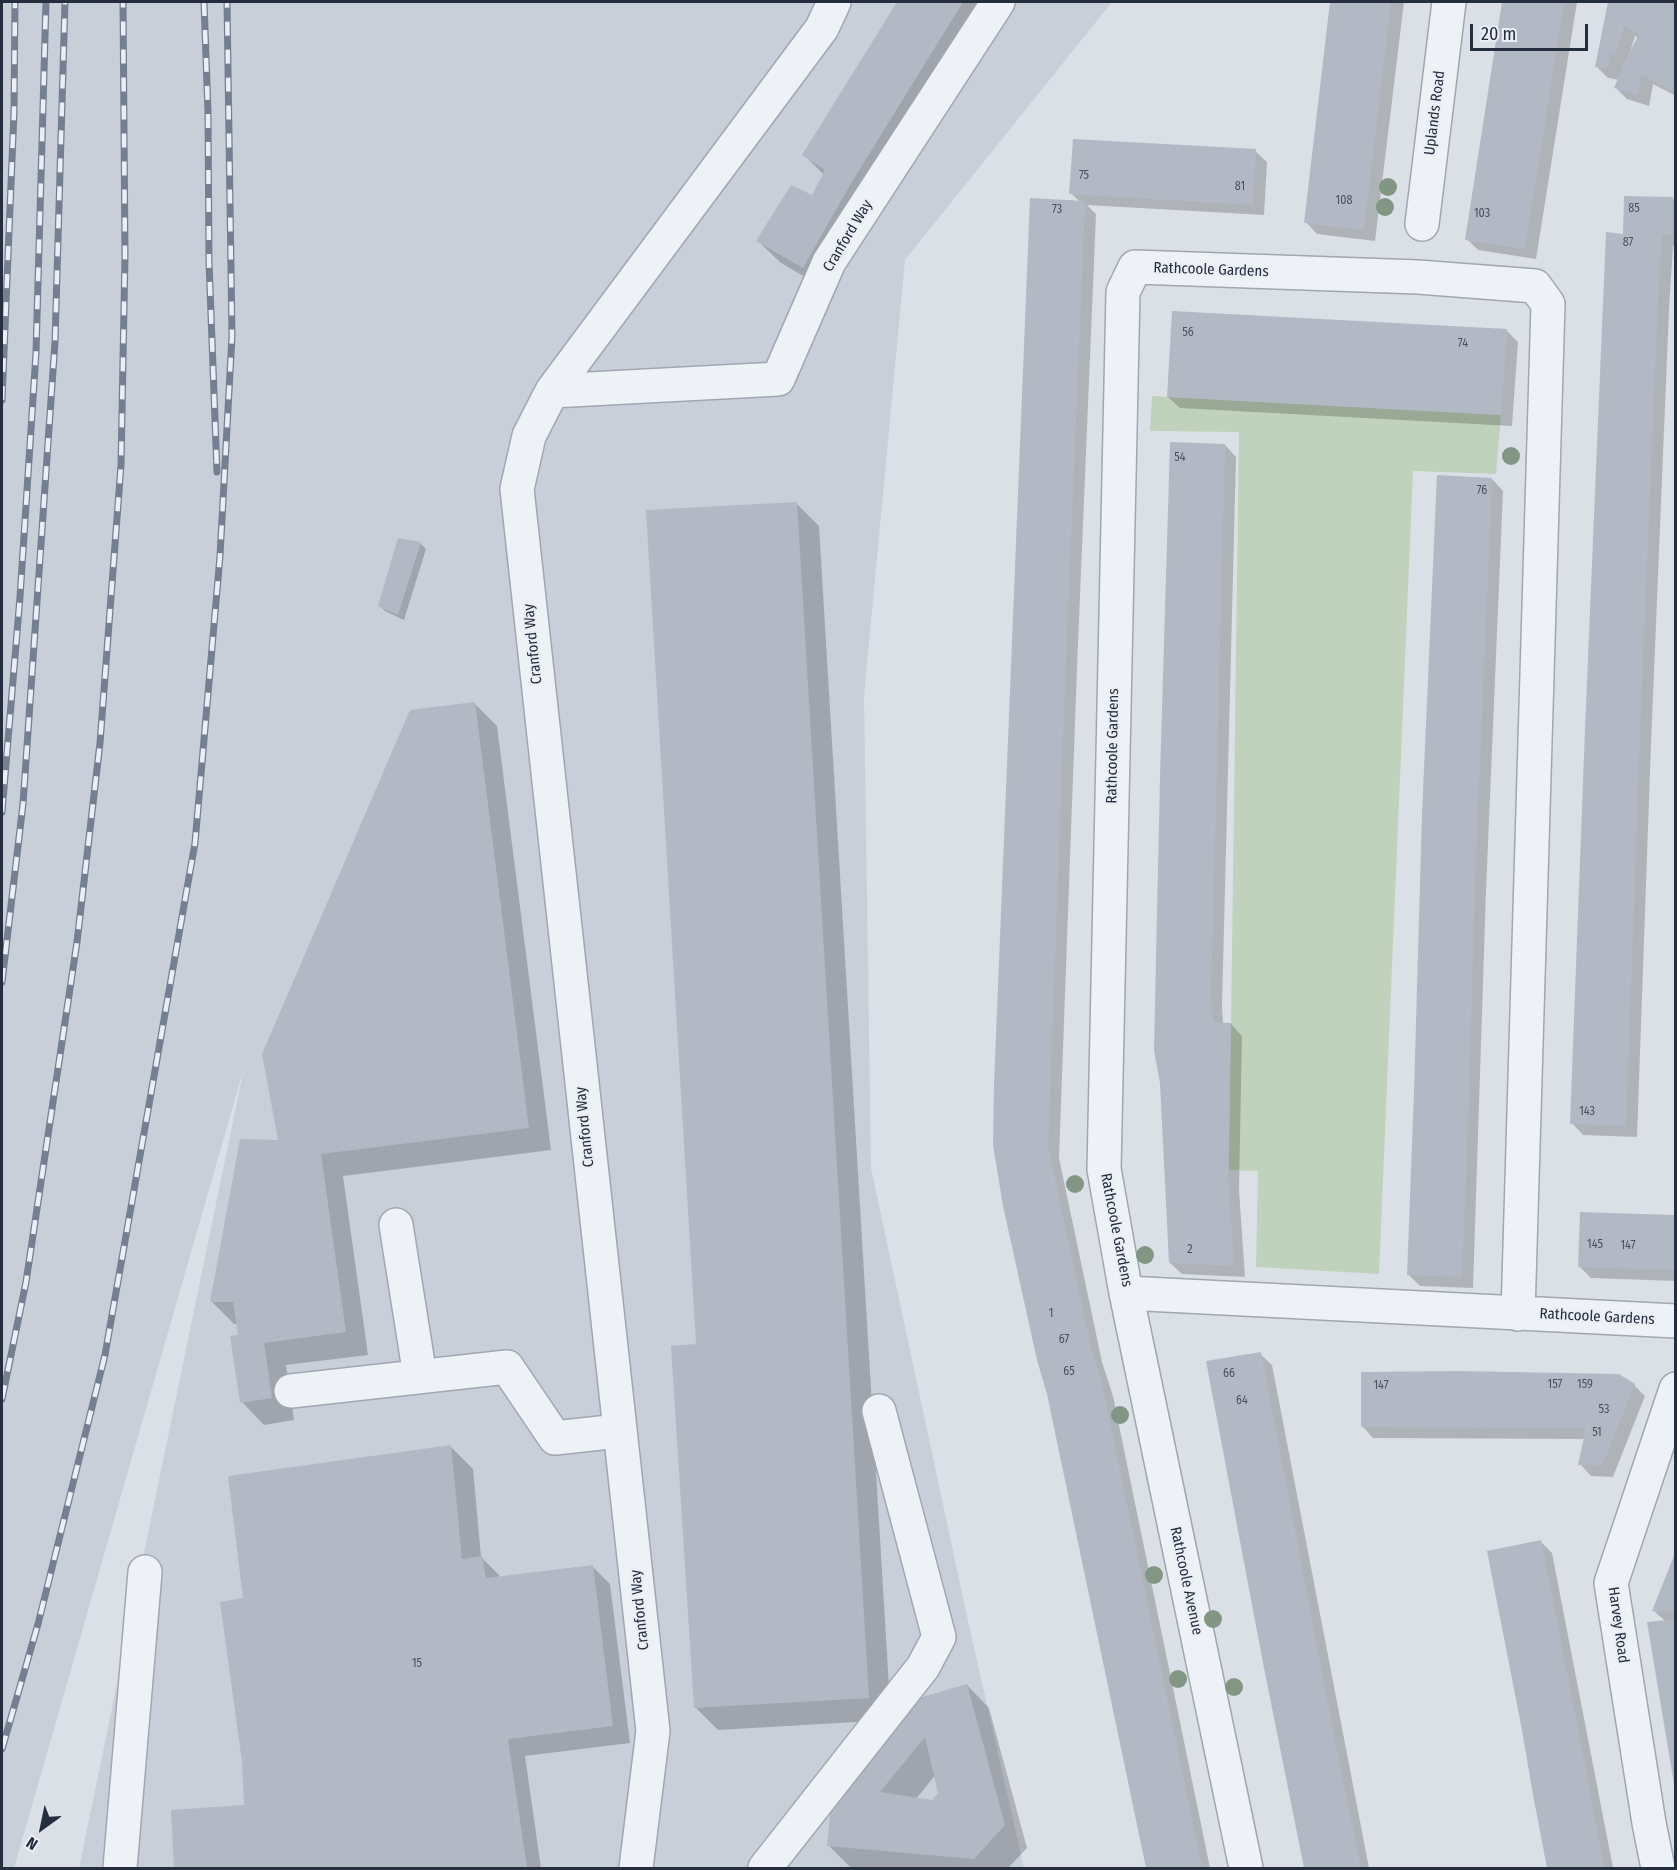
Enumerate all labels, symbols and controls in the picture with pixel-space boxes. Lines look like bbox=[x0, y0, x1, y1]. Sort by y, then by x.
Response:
scale bar bbox=[1473, 12, 1592, 50]
text: 20 m bbox=[1481, 23, 1516, 45]
street label: Uplands Road bbox=[1421, 70, 1449, 156]
house number: 75 bbox=[1079, 169, 1089, 183]
house number: 81 bbox=[1235, 180, 1245, 194]
house number: 108 bbox=[1336, 194, 1352, 208]
street label: Cranford Way bbox=[819, 197, 877, 275]
house number: 85 bbox=[1628, 202, 1640, 216]
house number: 73 bbox=[1052, 203, 1062, 217]
house number: 103 bbox=[1474, 207, 1490, 221]
house number: 87 bbox=[1623, 236, 1633, 250]
street label: Rathcoole Gardens bbox=[1153, 259, 1269, 281]
house number: 56 bbox=[1182, 326, 1194, 340]
house number: 74 bbox=[1458, 337, 1468, 351]
house number: 54 bbox=[1174, 451, 1186, 465]
house number: 76 bbox=[1477, 484, 1487, 498]
street label: Cranford Way bbox=[520, 603, 546, 685]
street label: Rathcoole Gardens bbox=[1103, 688, 1123, 804]
street label: Cranford Way bbox=[572, 1086, 598, 1168]
house number: 143 bbox=[1579, 1105, 1595, 1119]
street label: Rathcoole Gardens bbox=[1096, 1172, 1136, 1288]
house number: 145 bbox=[1587, 1238, 1603, 1252]
house number: 147 bbox=[1620, 1239, 1636, 1253]
house number: 2 bbox=[1187, 1243, 1193, 1257]
street label: Rathcoole Gardens bbox=[1539, 1305, 1655, 1329]
house number: 1 bbox=[1049, 1307, 1053, 1321]
house number: 67 bbox=[1059, 1333, 1069, 1347]
house number: 65 bbox=[1063, 1365, 1075, 1379]
house number: 66 bbox=[1223, 1367, 1235, 1381]
house number: 157 bbox=[1548, 1378, 1562, 1392]
house number: 159 bbox=[1577, 1378, 1593, 1392]
house number: 147 bbox=[1373, 1379, 1389, 1393]
house number: 64 bbox=[1236, 1394, 1248, 1408]
house number: 53 bbox=[1599, 1403, 1609, 1417]
house number: 51 bbox=[1592, 1426, 1602, 1440]
street label: Rathcoole Avenue bbox=[1166, 1525, 1206, 1637]
street label: Cranford Way bbox=[627, 1569, 653, 1651]
street label: Harvey Road bbox=[1604, 1586, 1632, 1664]
house number: 15 bbox=[412, 1657, 422, 1671]
north arrow bbox=[12, 1798, 72, 1858]
text: N bbox=[23, 1833, 41, 1854]

